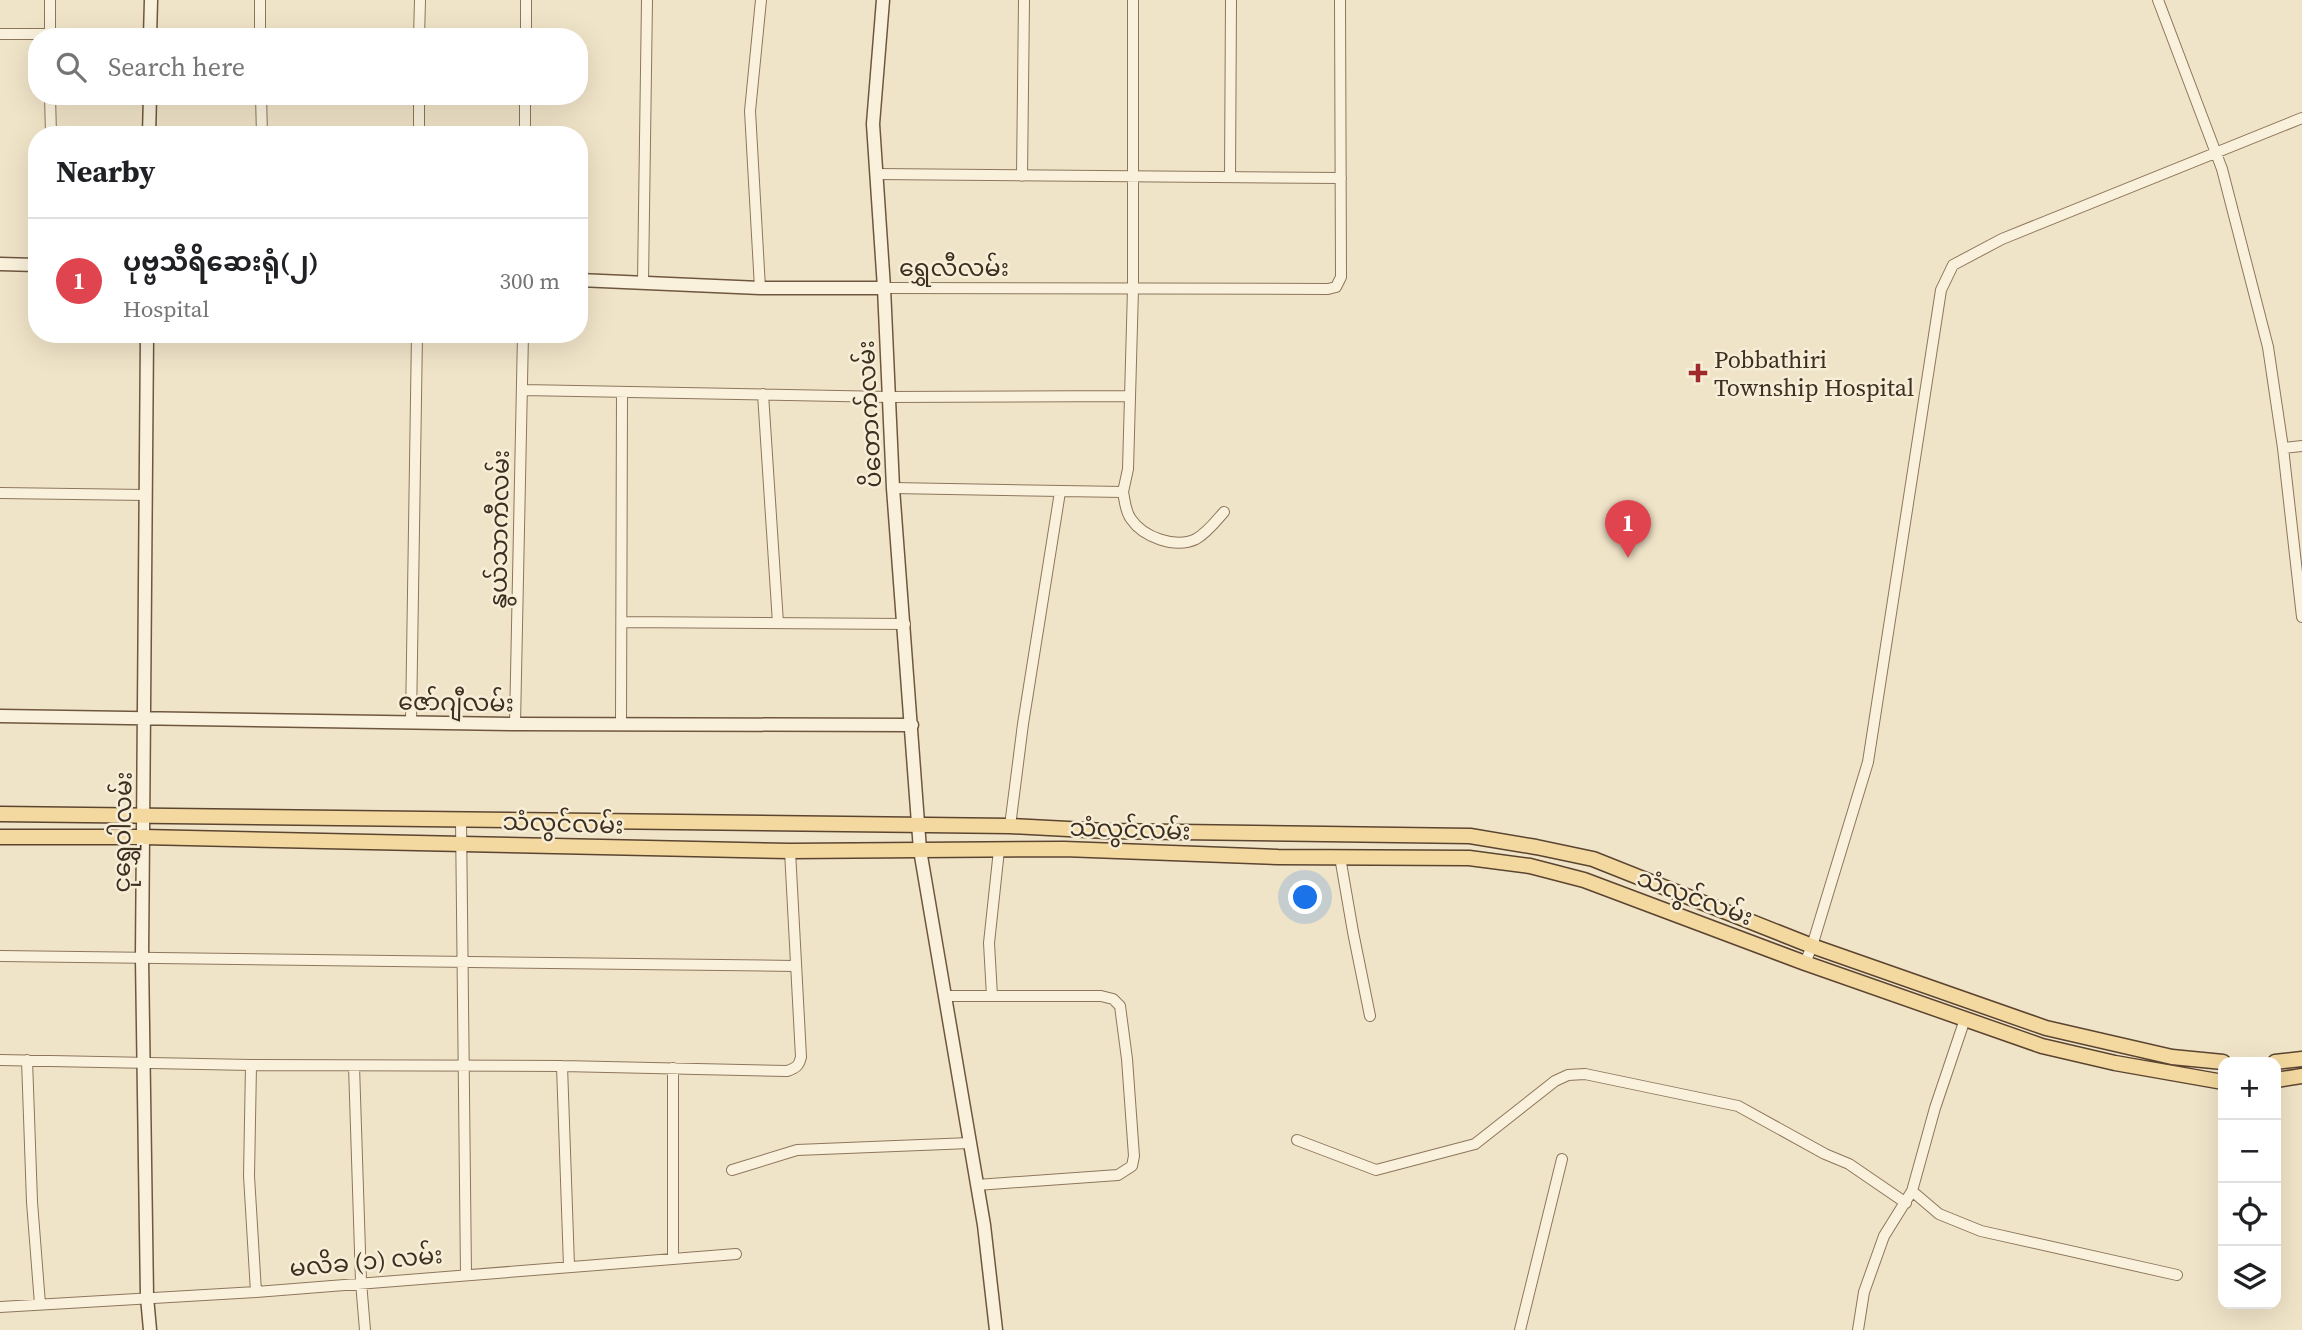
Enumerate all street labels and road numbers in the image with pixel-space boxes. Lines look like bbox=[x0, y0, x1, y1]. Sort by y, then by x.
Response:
street label: ရွှေလီလမ်း bbox=[899, 251, 1009, 287]
street label: ပိတောက်လမ်း bbox=[849, 339, 889, 489]
street label: နွယ်သာကီလမ်း bbox=[481, 449, 519, 609]
street label: ဇော်ဂျီလမ်း bbox=[398, 684, 514, 723]
street label: ငုရွှေဝါလမ်း bbox=[104, 771, 143, 893]
street label: သံလွင်လမ်း bbox=[502, 804, 624, 844]
street label: သံလွင်လမ်း bbox=[1069, 810, 1191, 850]
street label: သံလွင်လမ်း bbox=[1632, 861, 1758, 935]
street label: မလိခ (၁) လမ်း bbox=[288, 1238, 444, 1284]

